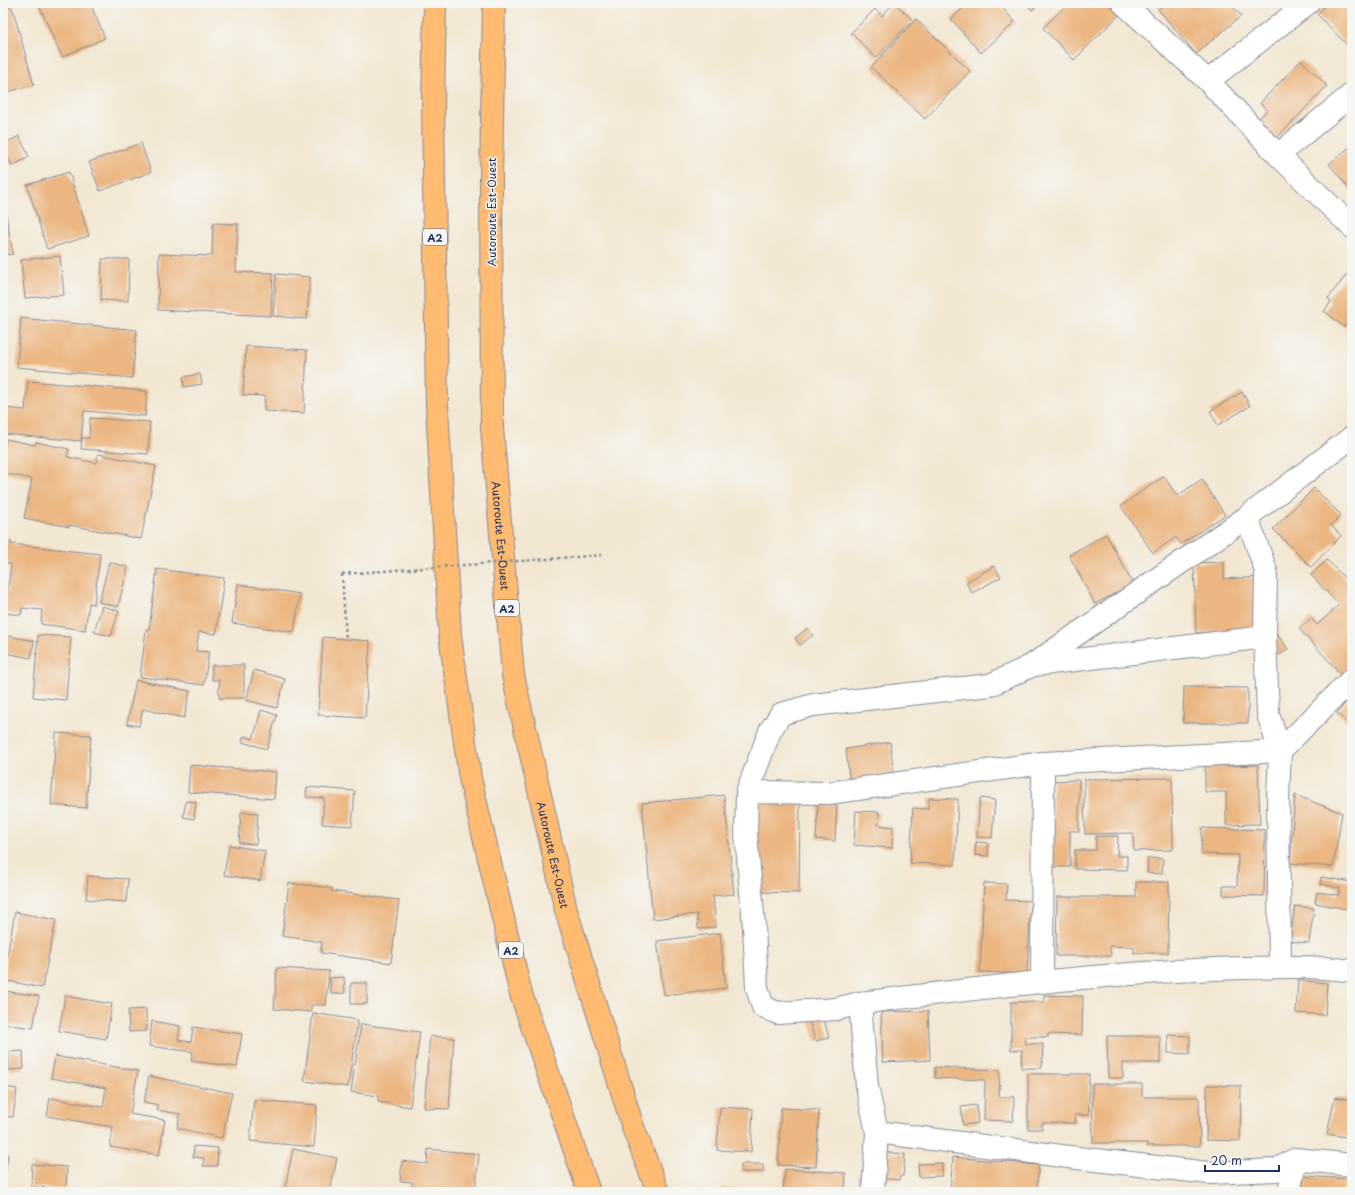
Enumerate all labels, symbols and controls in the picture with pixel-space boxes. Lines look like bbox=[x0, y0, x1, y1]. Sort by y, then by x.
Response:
street label: Autoroute Est-Ouest bbox=[483, 157, 500, 267]
road number: A2 bbox=[423, 229, 447, 245]
street label: Autoroute Est-Ouest bbox=[488, 480, 514, 591]
road number: A2 bbox=[495, 600, 519, 616]
street label: Autoroute Est-Ouest bbox=[533, 799, 574, 910]
road number: A2 bbox=[499, 942, 523, 958]
scale bar bbox=[1205, 1147, 1279, 1173]
text: 20 m bbox=[1211, 1151, 1242, 1169]

